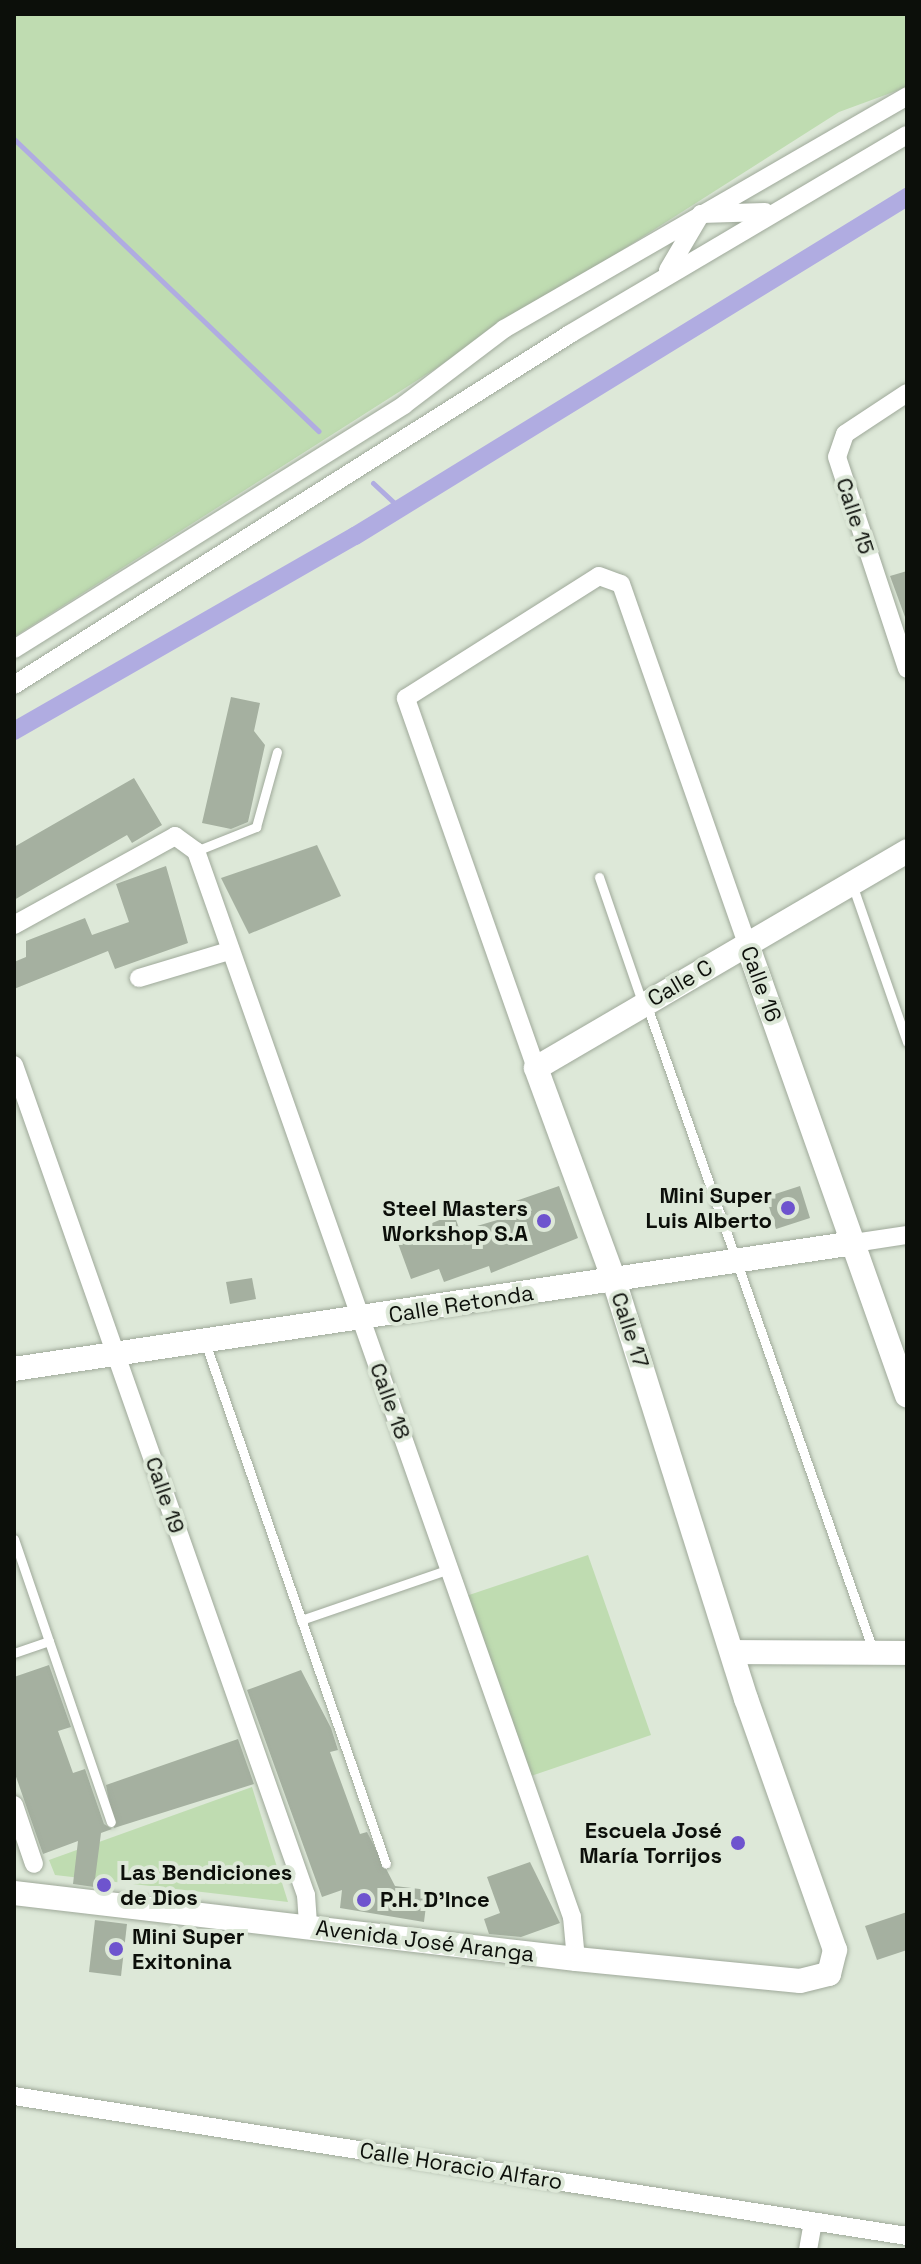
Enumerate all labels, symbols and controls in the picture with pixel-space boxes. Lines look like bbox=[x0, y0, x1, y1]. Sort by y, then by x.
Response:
street label: Calle 15 bbox=[830, 475, 880, 557]
street label: Calle 16 bbox=[735, 942, 787, 1026]
street label: Calle C bbox=[643, 954, 717, 1012]
place label: Mini Super Luis Alberto bbox=[645, 1182, 772, 1234]
place label: Steel Masters Workshop S.A bbox=[382, 1195, 528, 1246]
marker: Mini Super Luis Alberto bbox=[779, 1199, 797, 1217]
marker: Steel Masters Workshop S.A bbox=[535, 1212, 553, 1230]
street label: Calle Retonda bbox=[387, 1280, 535, 1328]
street label: Calle 17 bbox=[605, 1289, 655, 1371]
street label: Calle 18 bbox=[364, 1359, 416, 1443]
street label: Calle 19 bbox=[140, 1453, 190, 1537]
place label: Escuela José María Torrijos bbox=[579, 1817, 722, 1868]
marker: Escuela José María Torrijos bbox=[729, 1834, 747, 1852]
place label: Las Bendiciones de Dios bbox=[120, 1859, 292, 1910]
marker: Las Bendiciones de Dios bbox=[95, 1876, 113, 1894]
place label: P.H. D'Ince bbox=[380, 1887, 490, 1913]
marker: P.H. D'Ince bbox=[355, 1891, 373, 1909]
street label: Avenida José Aranga bbox=[314, 1914, 536, 1968]
place label: Mini Super Exitonina bbox=[132, 1923, 245, 1974]
marker: Mini Super Exitonina bbox=[107, 1940, 125, 1958]
street label: Calle Horacio Alfaro bbox=[358, 2137, 564, 2195]

